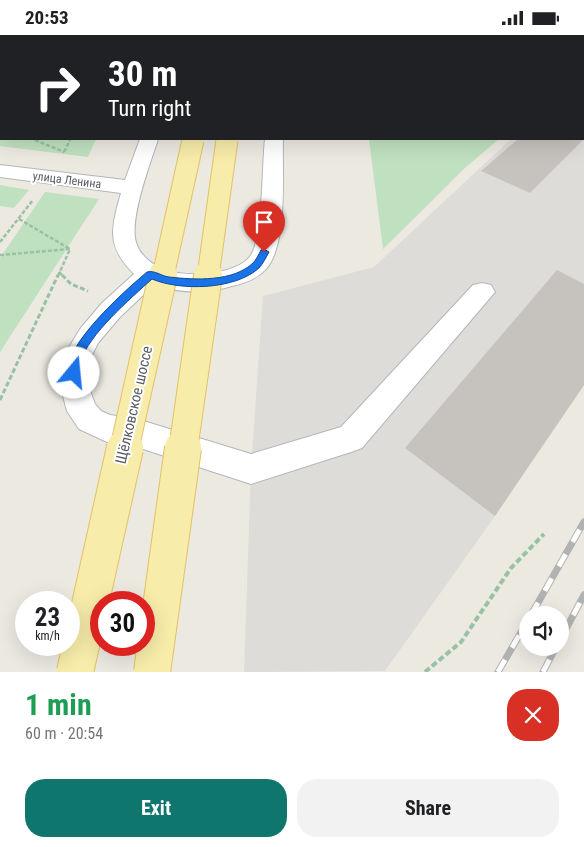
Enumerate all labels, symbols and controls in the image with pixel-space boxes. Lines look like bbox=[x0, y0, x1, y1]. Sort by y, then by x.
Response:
text: 20:53 bbox=[25, 6, 69, 29]
text: 30 m bbox=[108, 54, 177, 95]
icon: right bbox=[25, 55, 90, 120]
text: Turn right bbox=[108, 96, 191, 121]
street label: улица Ленина bbox=[32, 169, 102, 191]
pin bbox=[243, 201, 285, 252]
icon: arrive bbox=[250, 208, 278, 236]
street label: Щёлковское шоссе bbox=[112, 344, 156, 466]
position arrow bbox=[47, 346, 99, 398]
speed limit sign: 30 bbox=[90, 591, 155, 656]
text: 23 bbox=[35, 603, 60, 632]
map controls bbox=[519, 606, 569, 656]
button: sound bbox=[519, 606, 569, 656]
text: km/h bbox=[35, 629, 60, 643]
text: 1 min bbox=[25, 687, 92, 722]
button: close bbox=[507, 689, 559, 741]
text: 60 m · 20:54 bbox=[25, 724, 103, 743]
button: Exit bbox=[25, 779, 287, 837]
button: Share bbox=[297, 779, 559, 837]

